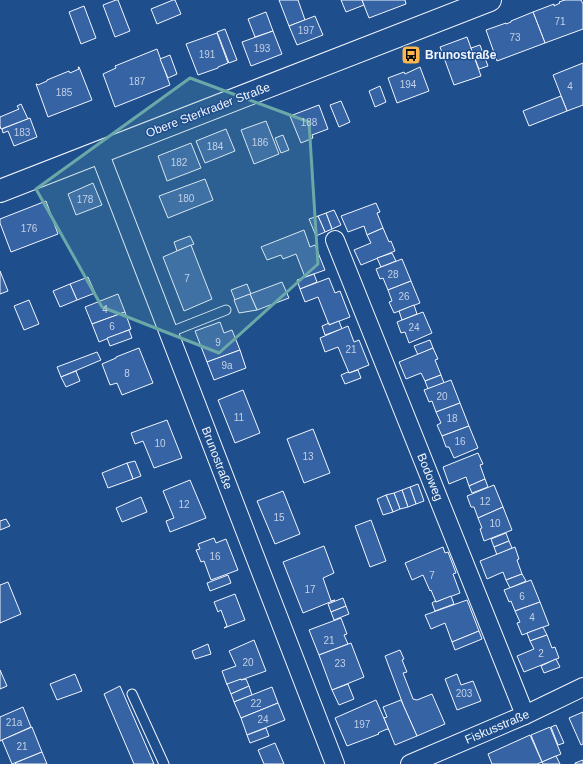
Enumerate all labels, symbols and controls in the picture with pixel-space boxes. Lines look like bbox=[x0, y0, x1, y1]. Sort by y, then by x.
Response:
house number: 71 bbox=[554, 16, 566, 27]
house number: 197 bbox=[298, 25, 315, 36]
house number: 73 bbox=[509, 32, 521, 43]
house number: 193 bbox=[254, 43, 271, 54]
bus stop icon: Brunostraße bbox=[400, 44, 422, 66]
place label: Brunostraße bbox=[425, 48, 497, 62]
house number: 191 bbox=[199, 49, 216, 60]
house number: 187 bbox=[129, 76, 146, 87]
house number: 194 bbox=[400, 79, 417, 90]
street label: Obere Sterkrader Straße bbox=[144, 80, 272, 140]
house number: 4 bbox=[567, 81, 573, 92]
house number: 185 bbox=[56, 87, 73, 98]
house number: 188 bbox=[301, 117, 318, 128]
house number: 183 bbox=[14, 127, 31, 138]
house number: 186 bbox=[252, 137, 269, 148]
house number: 184 bbox=[207, 141, 224, 152]
house number: 182 bbox=[171, 157, 188, 168]
house number: 180 bbox=[178, 193, 195, 204]
house number: 178 bbox=[77, 194, 94, 205]
house number: 176 bbox=[21, 223, 38, 234]
house number: 28 bbox=[387, 269, 399, 280]
house number: 7 bbox=[184, 273, 190, 284]
house number: 26 bbox=[398, 291, 410, 302]
house number: 4 bbox=[102, 304, 108, 315]
house number: 6 bbox=[109, 321, 115, 332]
house number: 24 bbox=[408, 322, 420, 333]
house number: 9 bbox=[215, 337, 221, 348]
house number: 21 bbox=[345, 344, 357, 355]
house number: 9a bbox=[221, 360, 233, 371]
house number: 8 bbox=[124, 368, 130, 379]
house number: 20 bbox=[436, 391, 448, 402]
house number: 11 bbox=[234, 412, 245, 423]
house number: 18 bbox=[446, 413, 458, 424]
street label: Brunostraße bbox=[199, 425, 235, 492]
house number: 16 bbox=[454, 436, 466, 447]
house number: 10 bbox=[154, 438, 166, 449]
house number: 13 bbox=[302, 451, 314, 462]
street label: Bodoweg bbox=[414, 451, 446, 503]
house number: 12 bbox=[479, 496, 491, 507]
house number: 12 bbox=[178, 499, 190, 510]
house number: 15 bbox=[273, 512, 285, 523]
house number: 10 bbox=[489, 518, 501, 529]
house number: 16 bbox=[209, 551, 221, 562]
house number: 7 bbox=[429, 570, 435, 581]
house number: 17 bbox=[304, 584, 316, 595]
house number: 6 bbox=[519, 591, 525, 602]
house number: 4 bbox=[529, 612, 535, 623]
house number: 21 bbox=[323, 635, 335, 646]
house number: 2 bbox=[538, 648, 544, 659]
house number: 20 bbox=[242, 657, 254, 668]
house number: 23 bbox=[334, 658, 346, 669]
house number: 203 bbox=[456, 688, 473, 699]
house number: 22 bbox=[250, 698, 262, 709]
street label: Fiskusstraße bbox=[463, 707, 532, 747]
house number: 24 bbox=[257, 714, 269, 725]
house number: 21a bbox=[6, 717, 23, 728]
house number: 197 bbox=[354, 719, 371, 730]
house number: 21 bbox=[16, 741, 28, 752]

